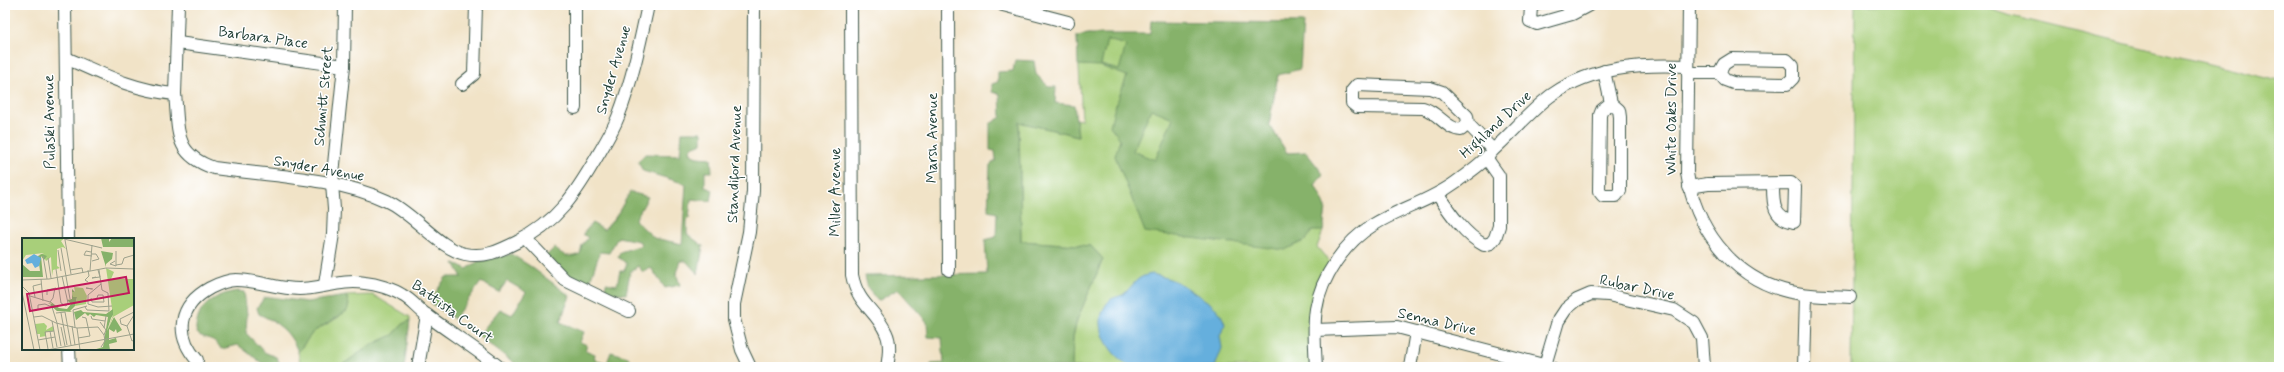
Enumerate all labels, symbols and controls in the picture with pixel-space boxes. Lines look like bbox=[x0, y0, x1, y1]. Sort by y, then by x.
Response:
street label: Barbara Place bbox=[217, 22, 309, 54]
street label: Snyder Avenue bbox=[592, 23, 636, 117]
street label: Schmitt Street bbox=[310, 45, 338, 147]
street label: White Oaks Drive bbox=[1662, 62, 1682, 175]
street label: Pulaski Avenue bbox=[39, 74, 61, 170]
street label: Highland Drive bbox=[1456, 86, 1537, 164]
street label: Marsh Avenue bbox=[923, 93, 943, 183]
street label: Standiford Avenue bbox=[723, 105, 749, 224]
street label: Miller Avenue bbox=[826, 147, 846, 237]
street label: Snyder Avenue bbox=[272, 151, 366, 187]
inset map bbox=[22, 238, 134, 350]
street label: Rubar Drive bbox=[1598, 270, 1676, 306]
street label: Battista Court bbox=[407, 276, 497, 348]
street label: Senna Drive bbox=[1396, 303, 1478, 341]

